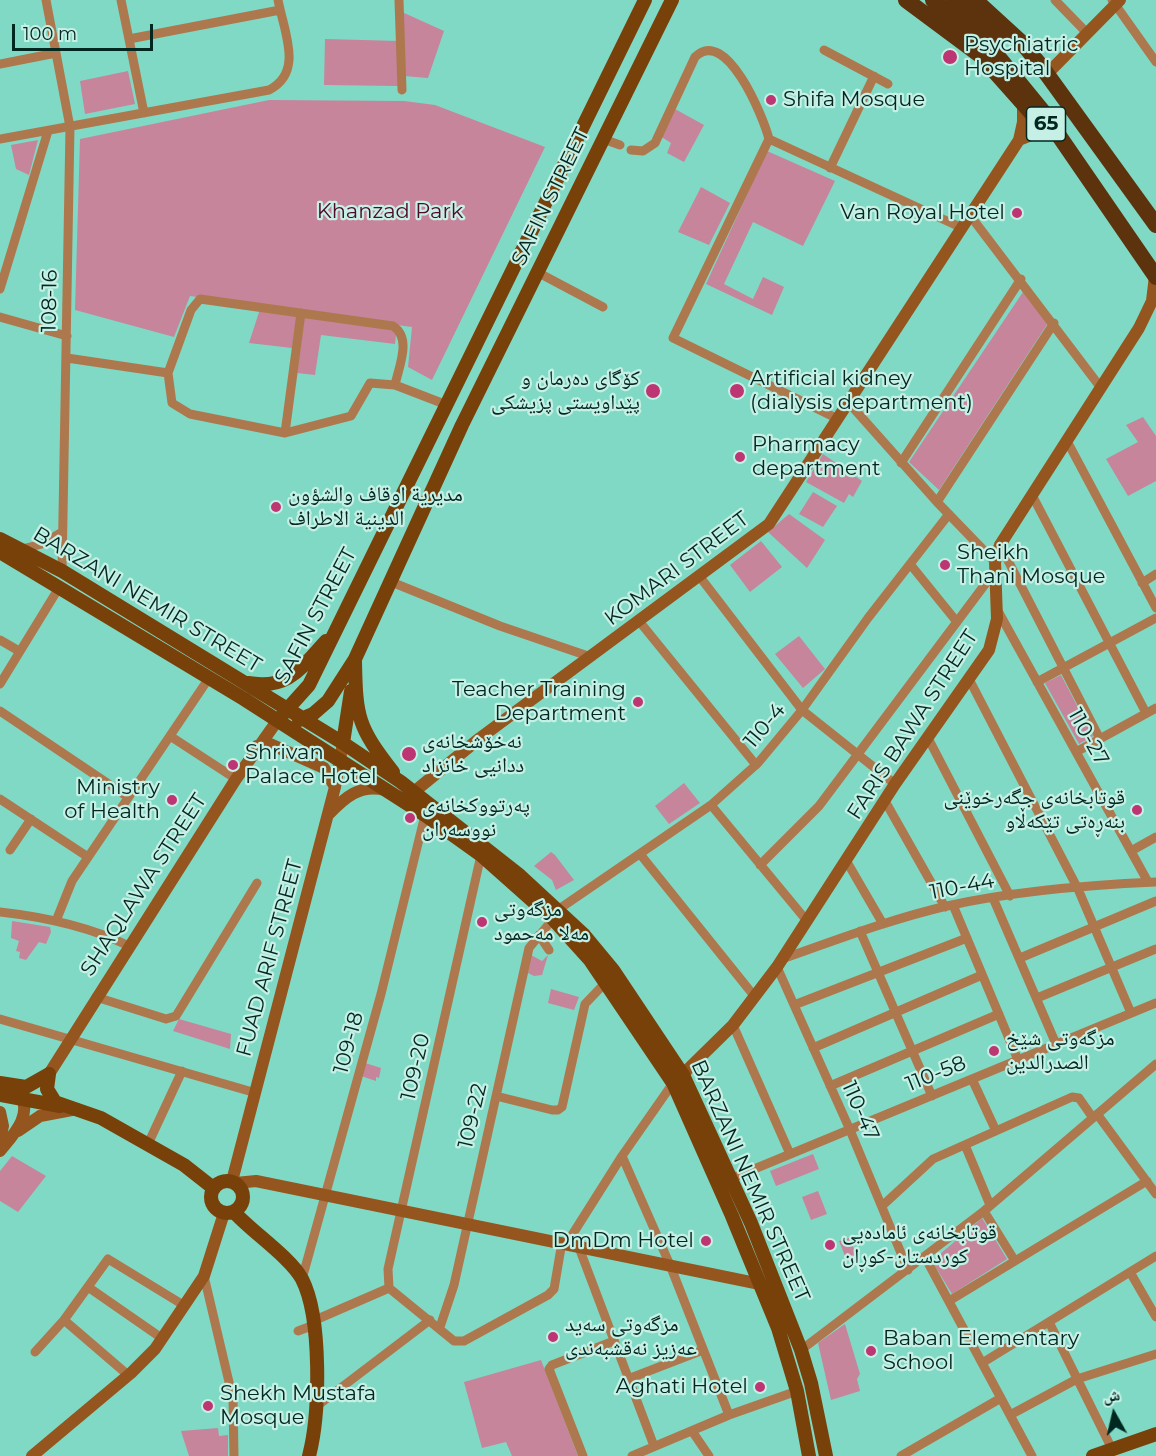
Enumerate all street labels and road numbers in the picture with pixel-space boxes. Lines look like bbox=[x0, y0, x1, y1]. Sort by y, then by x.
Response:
road number: 65 bbox=[1026, 107, 1066, 141]
street label: SAFIN STREET bbox=[507, 124, 595, 270]
street label: 108-16 bbox=[37, 269, 63, 333]
street label: KOMARI STREET bbox=[600, 507, 754, 631]
street label: BARZANI NEMIR STREET bbox=[28, 522, 266, 678]
street label: SAFIN STREET bbox=[270, 544, 362, 688]
street label: FARIS BAWA STREET bbox=[842, 626, 984, 824]
street label: 110-4 bbox=[739, 698, 791, 754]
street label: 110-27 bbox=[1062, 704, 1114, 770]
street label: SHAQLAWA STREET bbox=[76, 789, 212, 981]
street label: FUAD ARIF STREET bbox=[232, 857, 308, 1059]
street label: 110-44 bbox=[928, 868, 996, 906]
street label: 109-18 bbox=[329, 1009, 369, 1077]
street label: 109-20 bbox=[396, 1031, 436, 1103]
street label: 110-58 bbox=[902, 1051, 970, 1097]
street label: BARZANI NEMIR STREET bbox=[685, 1056, 815, 1306]
street label: 110-47 bbox=[836, 1077, 884, 1145]
street label: 109-22 bbox=[453, 1081, 493, 1151]

